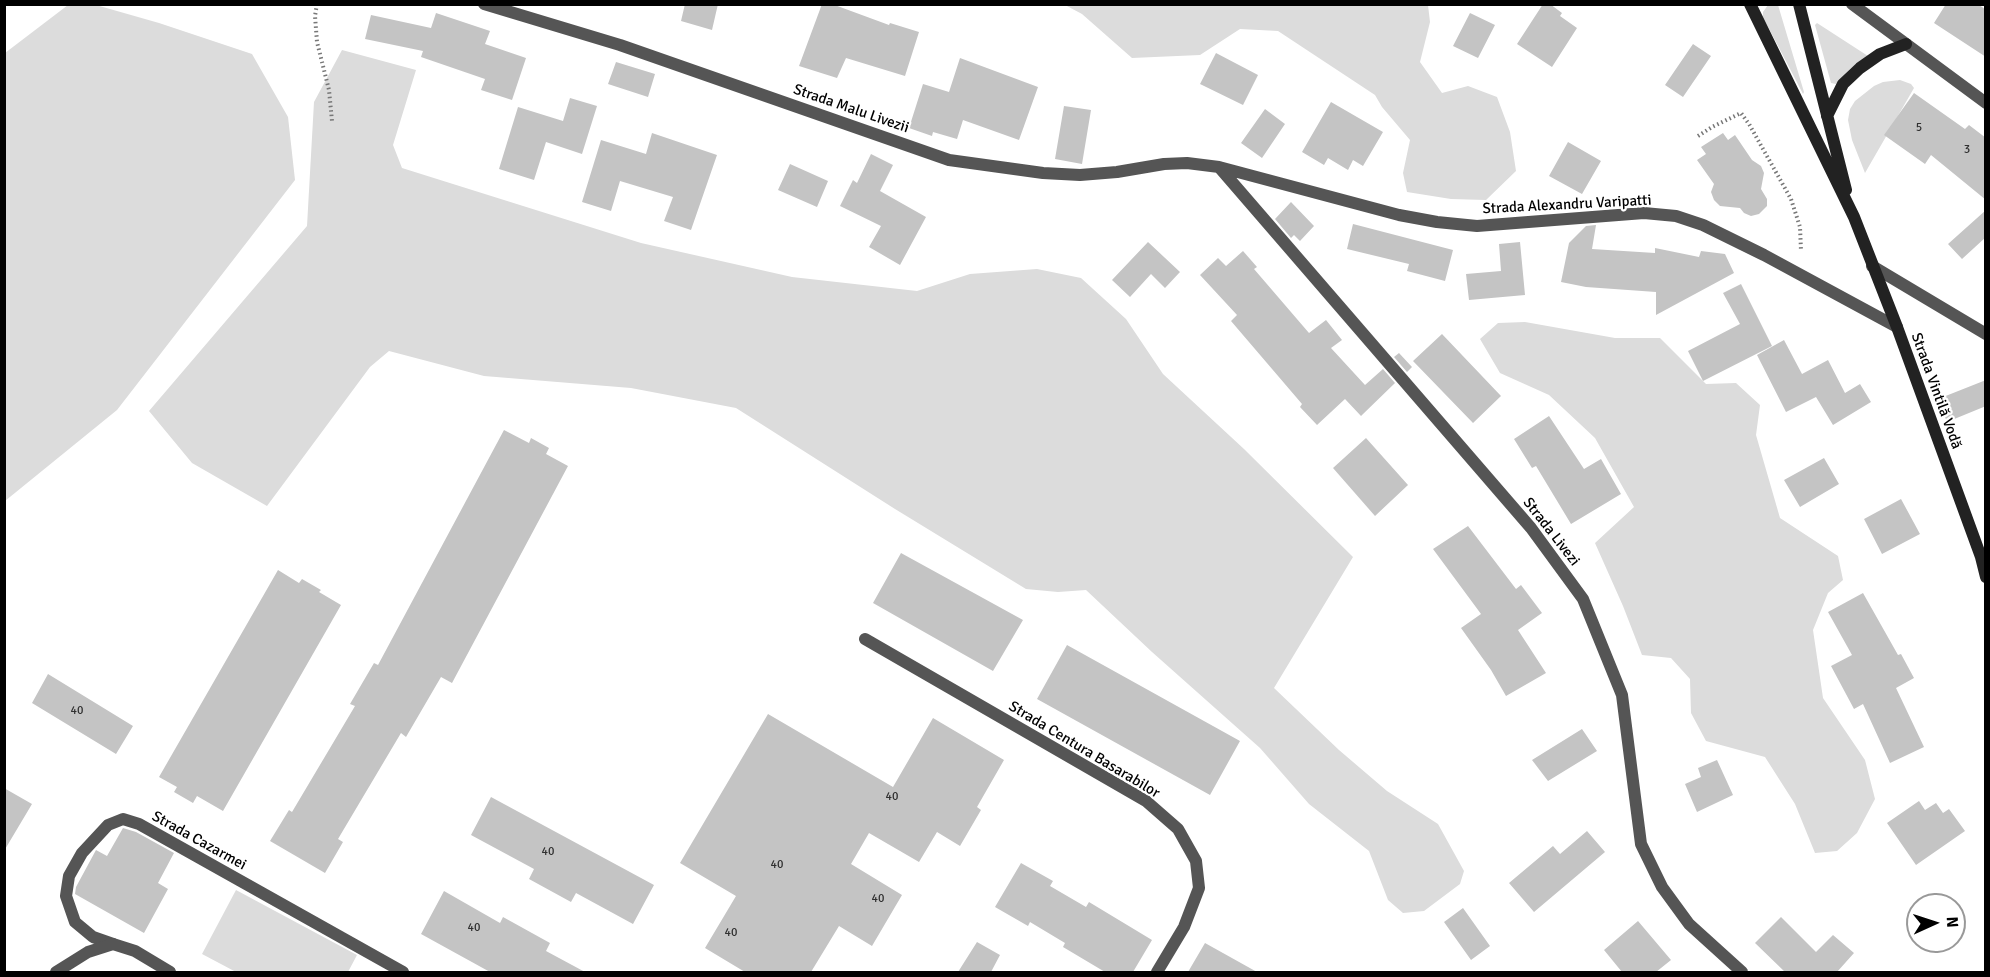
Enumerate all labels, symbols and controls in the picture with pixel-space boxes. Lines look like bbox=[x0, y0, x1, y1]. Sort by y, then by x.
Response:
street label: Strada Malu Livezii bbox=[791, 81, 911, 137]
house number: 5 bbox=[1916, 121, 1922, 135]
house number: 3 bbox=[1964, 143, 1970, 157]
street label: Strada Alexandru Varipatti bbox=[1482, 192, 1652, 218]
street label: Strada Vintilă Vodă bbox=[1907, 330, 1965, 452]
street label: Strada Livezi bbox=[1519, 494, 1583, 570]
street label: Strada Centura Basarabilor bbox=[1005, 698, 1163, 802]
house number: 40 bbox=[71, 704, 83, 718]
house number: 40 bbox=[886, 790, 898, 804]
street label: Strada Cazarmei bbox=[149, 808, 249, 874]
house number: 40 bbox=[542, 845, 554, 859]
house number: 40 bbox=[771, 858, 783, 872]
house number: 40 bbox=[872, 892, 884, 906]
north arrow bbox=[1906, 893, 1966, 953]
text: N bbox=[1942, 916, 1962, 928]
house number: 40 bbox=[468, 921, 480, 935]
house number: 40 bbox=[725, 926, 737, 940]

